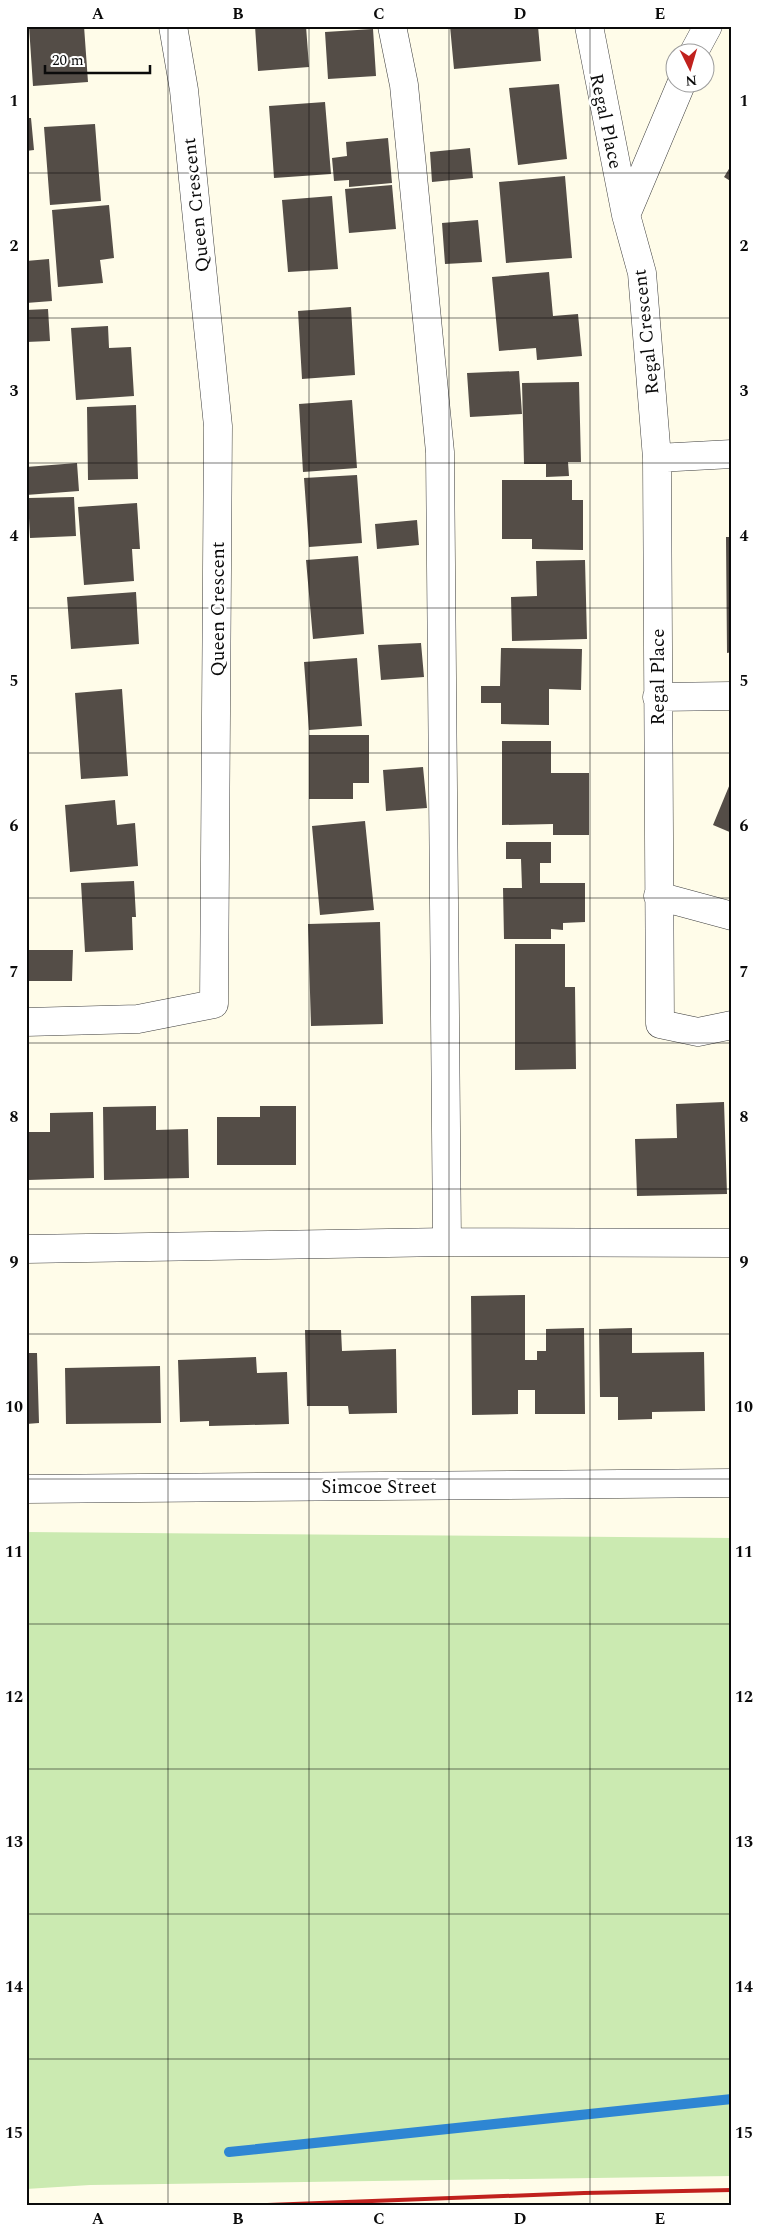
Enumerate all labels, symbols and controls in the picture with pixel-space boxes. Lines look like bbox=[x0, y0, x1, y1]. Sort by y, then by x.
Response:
text: A bbox=[92, 2, 105, 26]
text: B bbox=[232, 2, 244, 26]
text: C bbox=[373, 2, 385, 26]
text: D bbox=[514, 2, 527, 26]
text: E bbox=[655, 2, 665, 26]
scale bar bbox=[45, 42, 150, 74]
north arrow bbox=[666, 42, 716, 92]
text: 20 m bbox=[52, 49, 84, 72]
text: N bbox=[684, 69, 698, 91]
street label: Regal Place bbox=[581, 71, 630, 172]
text: 1 bbox=[10, 89, 18, 113]
text: 1 bbox=[740, 89, 748, 113]
street label: Queen Crescent bbox=[175, 136, 218, 273]
text: 2 bbox=[10, 234, 19, 258]
text: 2 bbox=[740, 234, 749, 258]
street label: Regal Crescent bbox=[625, 267, 668, 396]
text: 3 bbox=[10, 379, 19, 403]
text: 3 bbox=[740, 379, 749, 403]
text: 4 bbox=[10, 524, 19, 548]
text: 4 bbox=[740, 524, 749, 548]
street label: Queen Crescent bbox=[204, 541, 233, 677]
street label: Regal Place bbox=[644, 629, 673, 725]
text: 5 bbox=[10, 669, 18, 693]
text: 5 bbox=[740, 669, 748, 693]
text: 6 bbox=[10, 814, 19, 838]
text: 6 bbox=[740, 814, 749, 838]
text: 7 bbox=[10, 960, 19, 984]
text: 7 bbox=[740, 960, 749, 984]
text: 8 bbox=[10, 1105, 19, 1129]
text: 8 bbox=[740, 1105, 749, 1129]
text: 9 bbox=[10, 1250, 19, 1274]
text: 9 bbox=[740, 1250, 749, 1274]
text: 10 bbox=[5, 1395, 23, 1419]
text: 10 bbox=[735, 1395, 753, 1419]
street label: Simcoe Street bbox=[321, 1473, 437, 1502]
text: 11 bbox=[5, 1540, 23, 1564]
text: 11 bbox=[735, 1540, 753, 1564]
text: 12 bbox=[5, 1685, 23, 1709]
text: 12 bbox=[735, 1685, 753, 1709]
text: 13 bbox=[5, 1830, 23, 1854]
text: 13 bbox=[735, 1830, 753, 1854]
text: 14 bbox=[5, 1975, 23, 1999]
text: 14 bbox=[735, 1975, 753, 1999]
text: 15 bbox=[5, 2121, 23, 2145]
text: 15 bbox=[735, 2121, 753, 2145]
text: A bbox=[92, 2207, 105, 2231]
text: B bbox=[232, 2207, 244, 2231]
text: C bbox=[373, 2207, 385, 2231]
text: D bbox=[514, 2207, 527, 2231]
text: E bbox=[655, 2207, 665, 2231]

